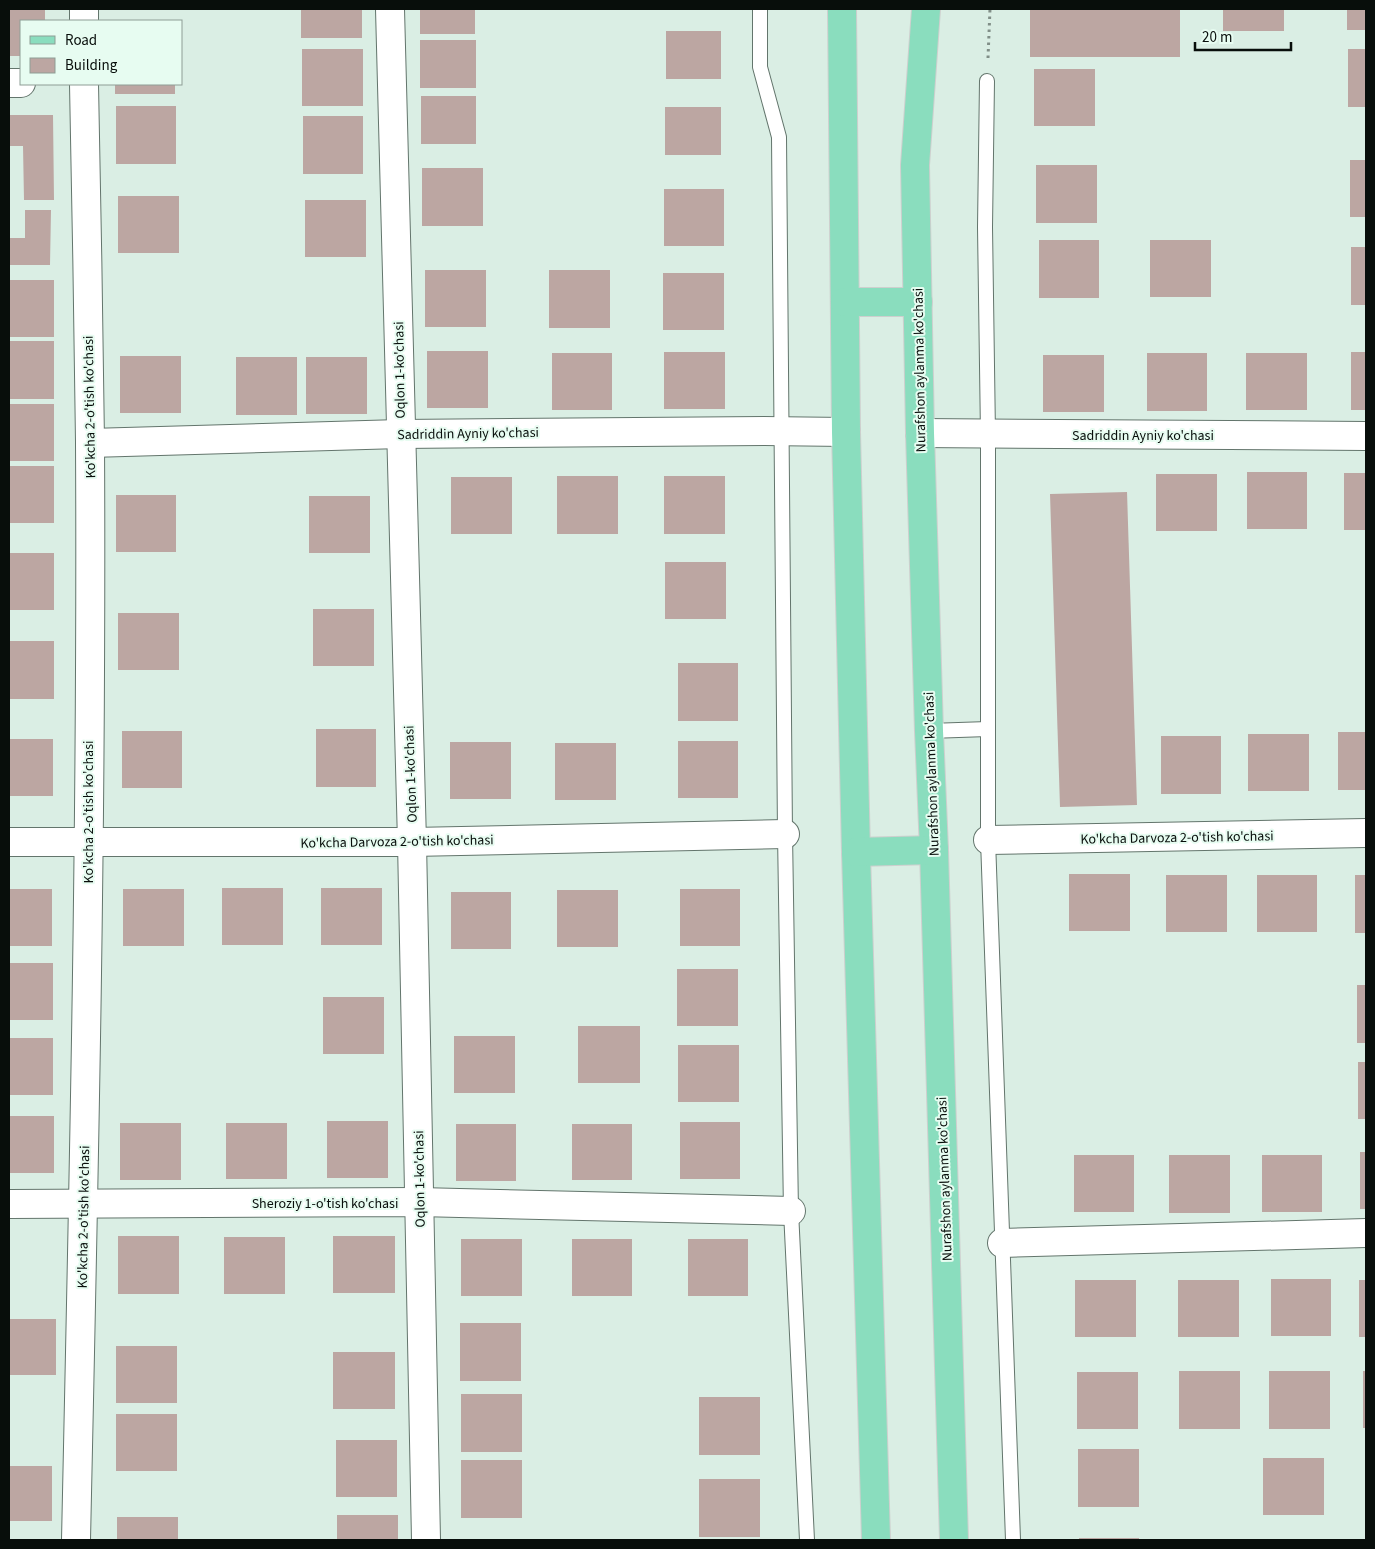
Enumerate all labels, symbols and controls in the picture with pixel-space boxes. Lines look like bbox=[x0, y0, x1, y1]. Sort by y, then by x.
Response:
legend bbox=[20, 20, 182, 85]
scale bar bbox=[1195, 20, 1291, 52]
text: 20 m bbox=[1202, 27, 1232, 48]
text: Road bbox=[65, 30, 97, 51]
text: Building bbox=[65, 55, 118, 76]
street label: Nurafshon aylanma ko'chasi bbox=[909, 288, 931, 452]
street label: Oqlon 1-ko'chasi bbox=[389, 321, 411, 419]
street label: Ko'kcha 2-o'tish ko'chasi bbox=[79, 335, 101, 479]
street label: Sadriddin Ayniy ko'chasi bbox=[397, 423, 539, 445]
street label: Sadriddin Ayniy ko'chasi bbox=[1072, 426, 1214, 446]
street label: Nurafshon aylanma ko'chasi bbox=[919, 691, 945, 856]
street label: Oqlon 1-ko'chasi bbox=[399, 725, 423, 823]
street label: Ko'kcha 2-o'tish ko'chasi bbox=[79, 741, 99, 883]
street label: Ko'kcha Darvoza 2-o'tish ko'chasi bbox=[1080, 826, 1274, 850]
street label: Ko'kcha Darvoza 2-o'tish ko'chasi bbox=[300, 830, 494, 854]
street label: Nurafshon aylanma ko'chasi bbox=[932, 1096, 958, 1261]
street label: Oqlon 1-ko'chasi bbox=[409, 1130, 431, 1228]
street label: Ko'kcha 2-o'tish ko'chasi bbox=[73, 1145, 95, 1289]
street label: Sheroziy 1-o'tish ko'chasi bbox=[252, 1194, 398, 1214]

